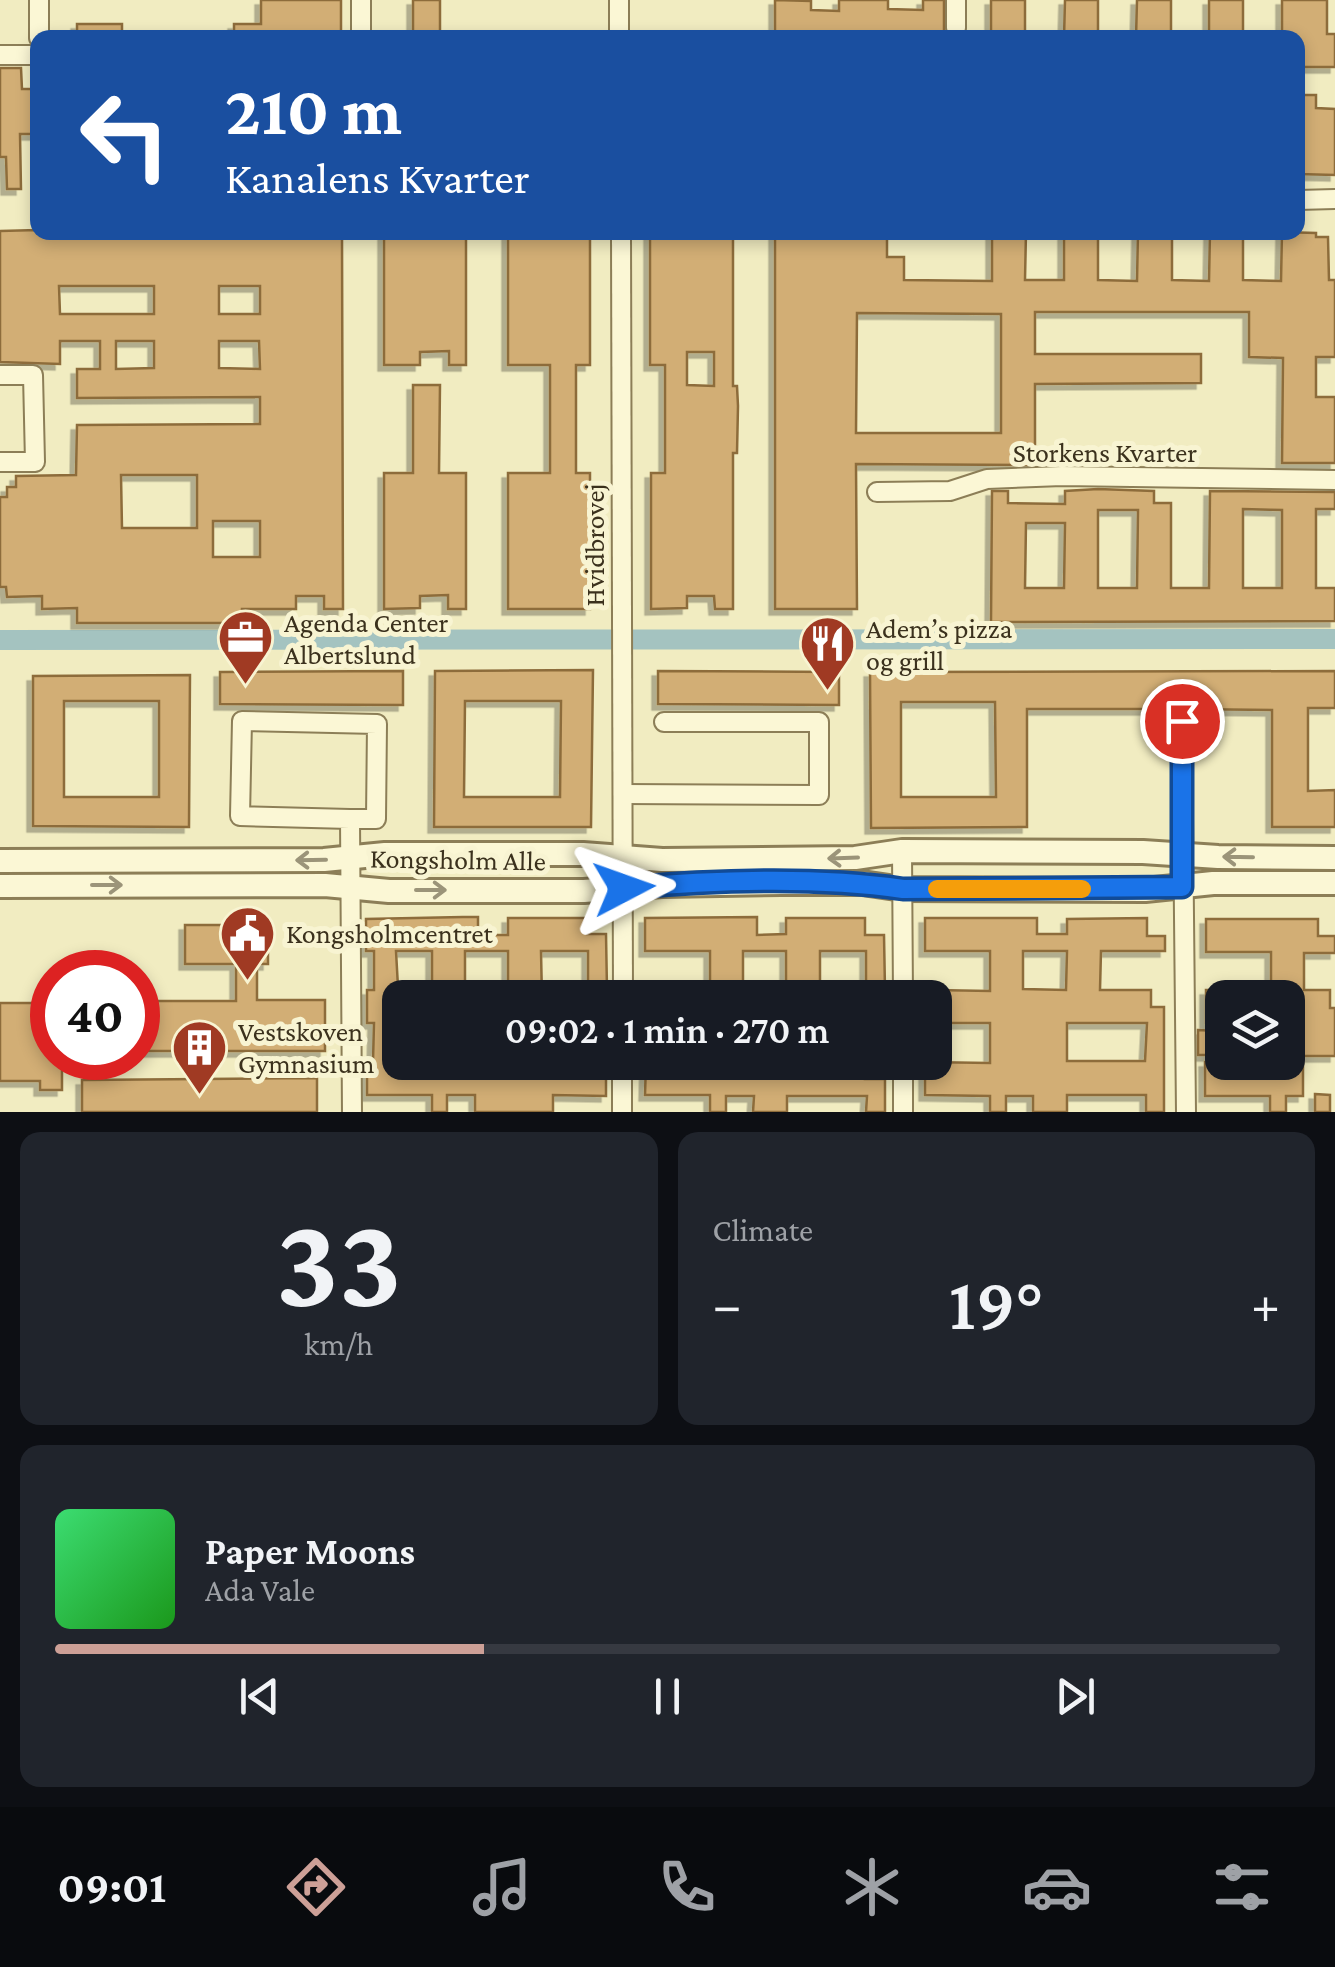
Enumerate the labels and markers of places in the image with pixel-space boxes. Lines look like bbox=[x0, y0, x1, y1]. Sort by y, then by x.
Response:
place label: Agenda Center Albertslund bbox=[284, 607, 449, 670]
office icon: Agenda Center Albertslund bbox=[215, 608, 275, 687]
place label: Adem’s pizza og grill bbox=[866, 613, 1013, 676]
restaurant icon: Adem’s pizza og grill bbox=[797, 614, 857, 693]
pin bbox=[1140, 679, 1225, 764]
public building icon: Kongsholmcentret bbox=[217, 903, 277, 982]
place label: Kongsholmcentret bbox=[286, 918, 494, 949]
place label: Vestskoven Gymnasium bbox=[238, 1016, 375, 1079]
building icon: Vestskoven Gymnasium bbox=[169, 1017, 229, 1096]

